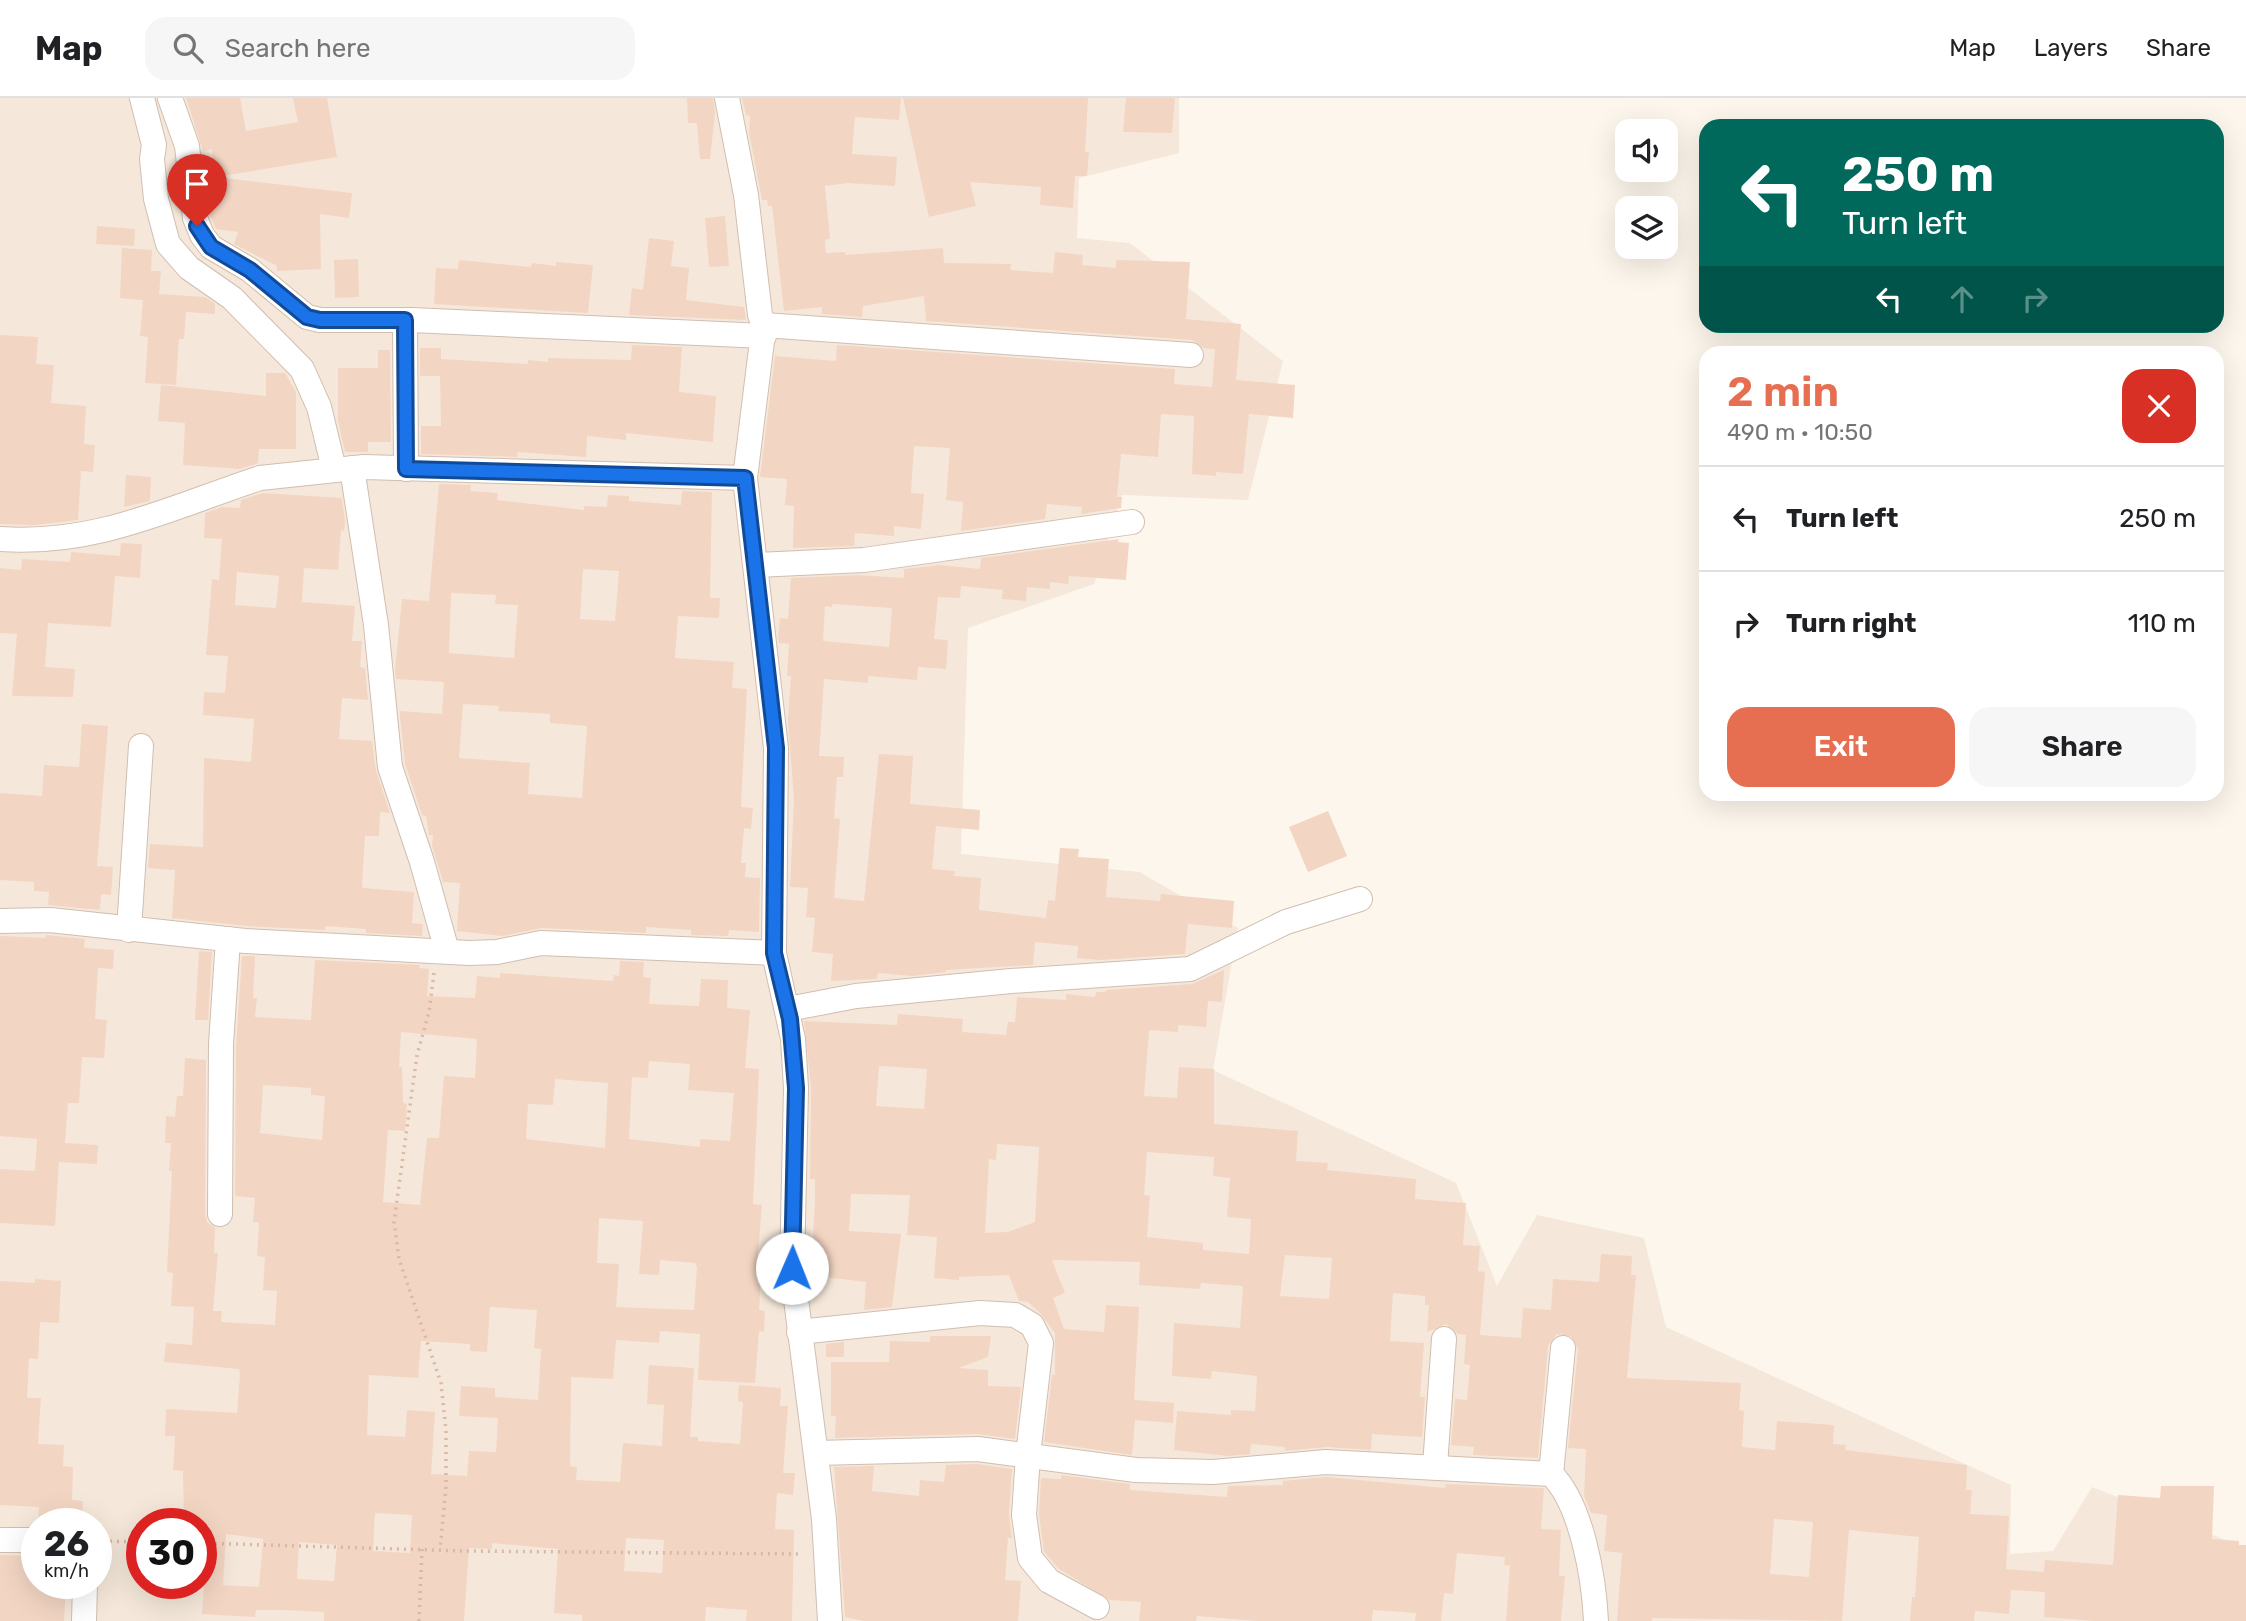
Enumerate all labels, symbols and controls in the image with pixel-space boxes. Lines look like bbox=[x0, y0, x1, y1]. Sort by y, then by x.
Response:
search box bbox=[145, 17, 635, 80]
text: Map bbox=[35, 29, 103, 68]
icon: search bbox=[169, 29, 207, 67]
text: Search here bbox=[225, 33, 370, 64]
text: Map bbox=[1949, 34, 1996, 62]
text: Layers bbox=[2034, 34, 2108, 62]
text: Share bbox=[2146, 34, 2211, 62]
map controls bbox=[1615, 119, 1678, 259]
button: sound bbox=[1615, 119, 1678, 182]
text: 250 m bbox=[1842, 145, 1994, 203]
icon: left bbox=[1727, 147, 1818, 238]
pin bbox=[167, 154, 227, 226]
icon: arrive bbox=[178, 165, 216, 203]
button: layers bbox=[1615, 196, 1678, 259]
text: Turn left bbox=[1842, 204, 1967, 242]
icon: left bbox=[1870, 280, 1908, 318]
icon: ahead bbox=[1943, 280, 1981, 318]
icon: right bbox=[2016, 280, 2054, 318]
text: 2 min bbox=[1727, 367, 1839, 417]
button: close bbox=[2122, 369, 2196, 443]
text: 490 m · 10:50 bbox=[1727, 418, 1873, 446]
icon: left bbox=[1727, 500, 1765, 538]
text: Turn left bbox=[1786, 503, 1898, 534]
text: 250 m bbox=[2119, 503, 2196, 534]
icon: right bbox=[1727, 605, 1765, 643]
text: Turn right bbox=[1786, 608, 1916, 639]
text: 110 m bbox=[2128, 608, 2196, 639]
button: Exit bbox=[1727, 707, 1955, 787]
button: Share bbox=[1969, 707, 2196, 787]
position arrow bbox=[755, 1231, 829, 1305]
speed limit sign: 30 bbox=[126, 1508, 217, 1599]
text: 26 bbox=[44, 1523, 89, 1565]
text: km/h bbox=[44, 1560, 89, 1582]

